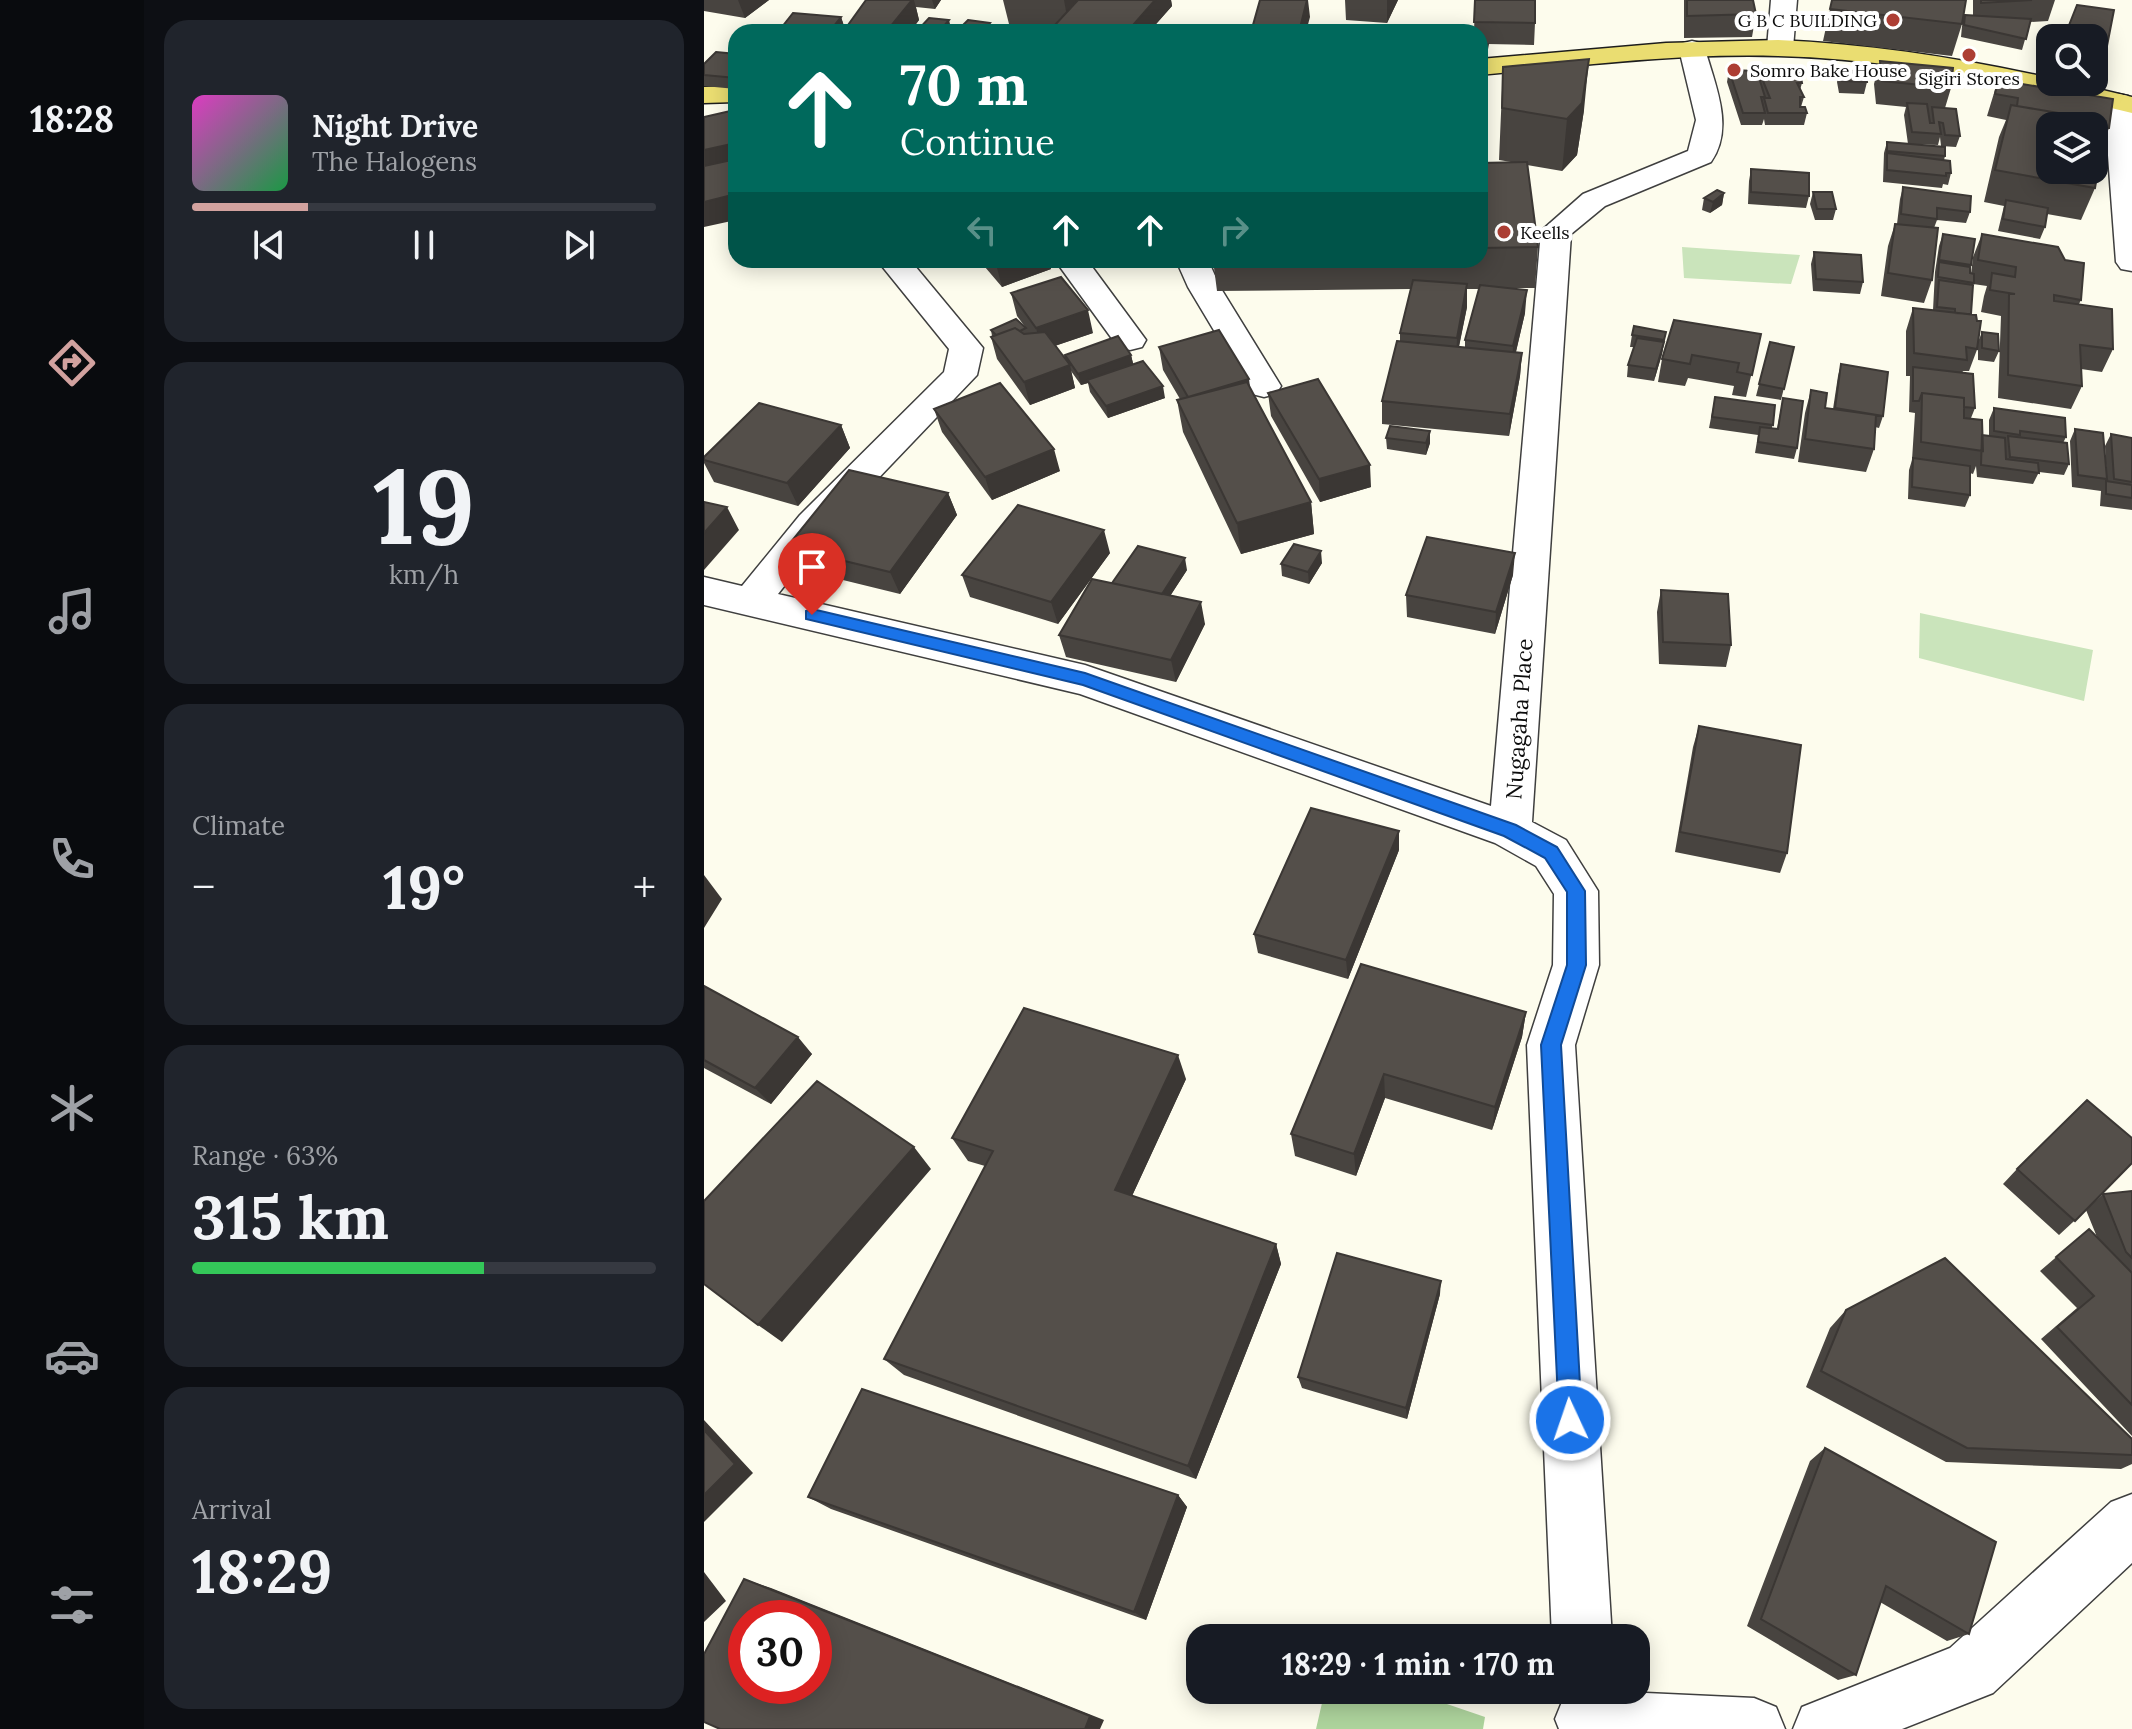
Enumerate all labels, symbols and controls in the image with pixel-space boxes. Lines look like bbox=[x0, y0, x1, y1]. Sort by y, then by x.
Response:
place label: G B C BUILDING bbox=[1738, 9, 1877, 32]
marker: G B C BUILDING bbox=[1884, 11, 1902, 29]
map controls bbox=[2036, 24, 2108, 184]
button: search bbox=[2036, 24, 2108, 96]
marker: Sigiri Stores bbox=[1960, 46, 1978, 64]
text: 70 m bbox=[900, 49, 1028, 120]
icon: ahead bbox=[768, 56, 872, 160]
place label: Somro Bake House bbox=[1750, 59, 1908, 82]
marker: Somro Bake House bbox=[1725, 61, 1743, 79]
place label: Sigiri Stores bbox=[1918, 67, 2020, 90]
text: 18:28 bbox=[30, 96, 114, 142]
text: Night Drive bbox=[312, 107, 478, 145]
button: layers bbox=[2036, 112, 2108, 184]
text: Continue bbox=[900, 119, 1055, 165]
text: The Halogens bbox=[312, 145, 477, 178]
icon: left bbox=[960, 208, 1004, 252]
icon: ahead bbox=[1044, 208, 1088, 252]
icon: ahead bbox=[1128, 208, 1172, 252]
icon: right bbox=[1212, 208, 1256, 252]
place label: Keells bbox=[1520, 221, 1570, 244]
icon: previous bbox=[247, 223, 291, 267]
icon: pause bbox=[402, 223, 446, 267]
icon: next bbox=[557, 223, 601, 267]
marker: Keells bbox=[1495, 223, 1513, 241]
icon: directions bbox=[44, 335, 100, 391]
text: 19 bbox=[373, 439, 475, 572]
pin bbox=[778, 533, 846, 615]
icon: arrive bbox=[790, 545, 834, 589]
text: km/h bbox=[389, 558, 459, 591]
icon: music bbox=[44, 583, 100, 639]
street label: Nugagaha Place bbox=[1499, 637, 1539, 800]
text: Climate bbox=[192, 809, 285, 842]
icon: phone bbox=[44, 831, 100, 887]
text: 19° bbox=[383, 849, 465, 925]
text: − bbox=[192, 859, 215, 915]
text: + bbox=[633, 859, 656, 915]
icon: climate bbox=[44, 1080, 100, 1136]
text: Range · 63% bbox=[192, 1139, 338, 1172]
text: 315 km bbox=[192, 1179, 389, 1255]
icon: car bbox=[44, 1328, 100, 1384]
position arrow bbox=[1528, 1378, 1612, 1462]
text: Arrival bbox=[192, 1493, 271, 1526]
text: 18:29 bbox=[192, 1533, 332, 1609]
icon: filters bbox=[44, 1577, 100, 1633]
speed limit sign: 30 bbox=[728, 1600, 832, 1704]
text: 18:29 · 1 min · 170 m bbox=[1282, 1645, 1554, 1683]

